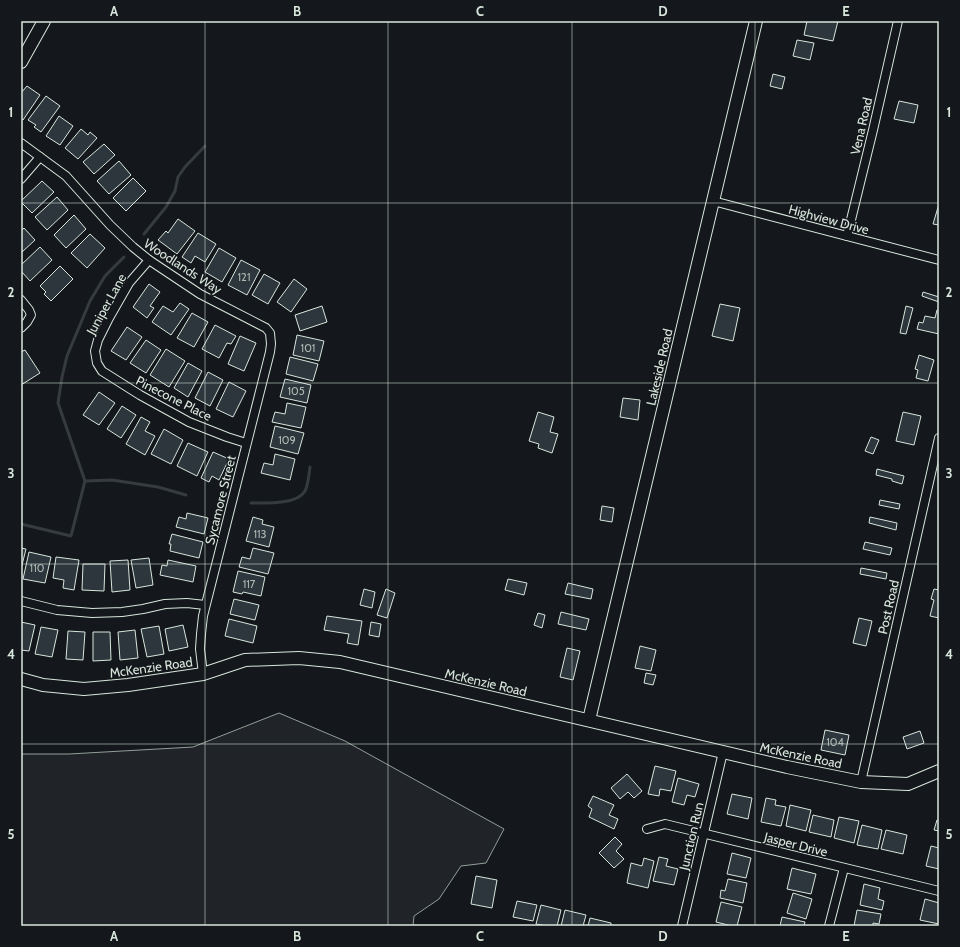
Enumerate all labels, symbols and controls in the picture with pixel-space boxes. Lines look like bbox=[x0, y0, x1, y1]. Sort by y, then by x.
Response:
text: A bbox=[110, 3, 119, 19]
text: B bbox=[293, 3, 301, 19]
text: C bbox=[476, 3, 484, 19]
text: D bbox=[658, 3, 668, 19]
text: E bbox=[842, 3, 850, 19]
street label: Vena Road bbox=[847, 96, 875, 156]
text: 1 bbox=[9, 104, 13, 120]
text: 1 bbox=[947, 104, 951, 120]
street label: Highview Drive bbox=[787, 201, 871, 237]
street label: Woodlands Way bbox=[141, 235, 225, 297]
street label: Juniper Lane bbox=[82, 270, 130, 338]
house number: 121 bbox=[238, 270, 250, 284]
text: 2 bbox=[8, 284, 15, 300]
text: 2 bbox=[946, 284, 953, 300]
street label: Lakeside Road bbox=[642, 327, 676, 407]
house number: 101 bbox=[301, 341, 315, 355]
street label: Pinecone Place bbox=[133, 372, 215, 424]
house number: 105 bbox=[287, 384, 305, 398]
house number: 109 bbox=[278, 433, 296, 447]
street label: Sycamore Street bbox=[201, 453, 239, 546]
text: 3 bbox=[7, 465, 15, 481]
text: 3 bbox=[945, 465, 953, 481]
house number: 113 bbox=[253, 527, 267, 541]
house number: 110 bbox=[30, 561, 45, 575]
house number: 117 bbox=[243, 577, 256, 591]
street label: Post Road bbox=[874, 578, 902, 636]
text: 4 bbox=[7, 646, 15, 662]
text: 4 bbox=[945, 646, 953, 662]
street label: McKenzie Road bbox=[108, 653, 194, 681]
street label: McKenzie Road bbox=[443, 665, 529, 699]
house number: 104 bbox=[826, 735, 844, 749]
street label: McKenzie Road bbox=[758, 738, 844, 772]
street label: Junction Run bbox=[675, 800, 707, 873]
text: 5 bbox=[8, 826, 15, 842]
text: 5 bbox=[946, 826, 953, 842]
street label: Jasper Drive bbox=[762, 828, 830, 860]
text: A bbox=[110, 928, 119, 944]
text: B bbox=[293, 928, 301, 944]
text: C bbox=[476, 928, 484, 944]
text: D bbox=[658, 928, 668, 944]
text: E bbox=[842, 928, 850, 944]

